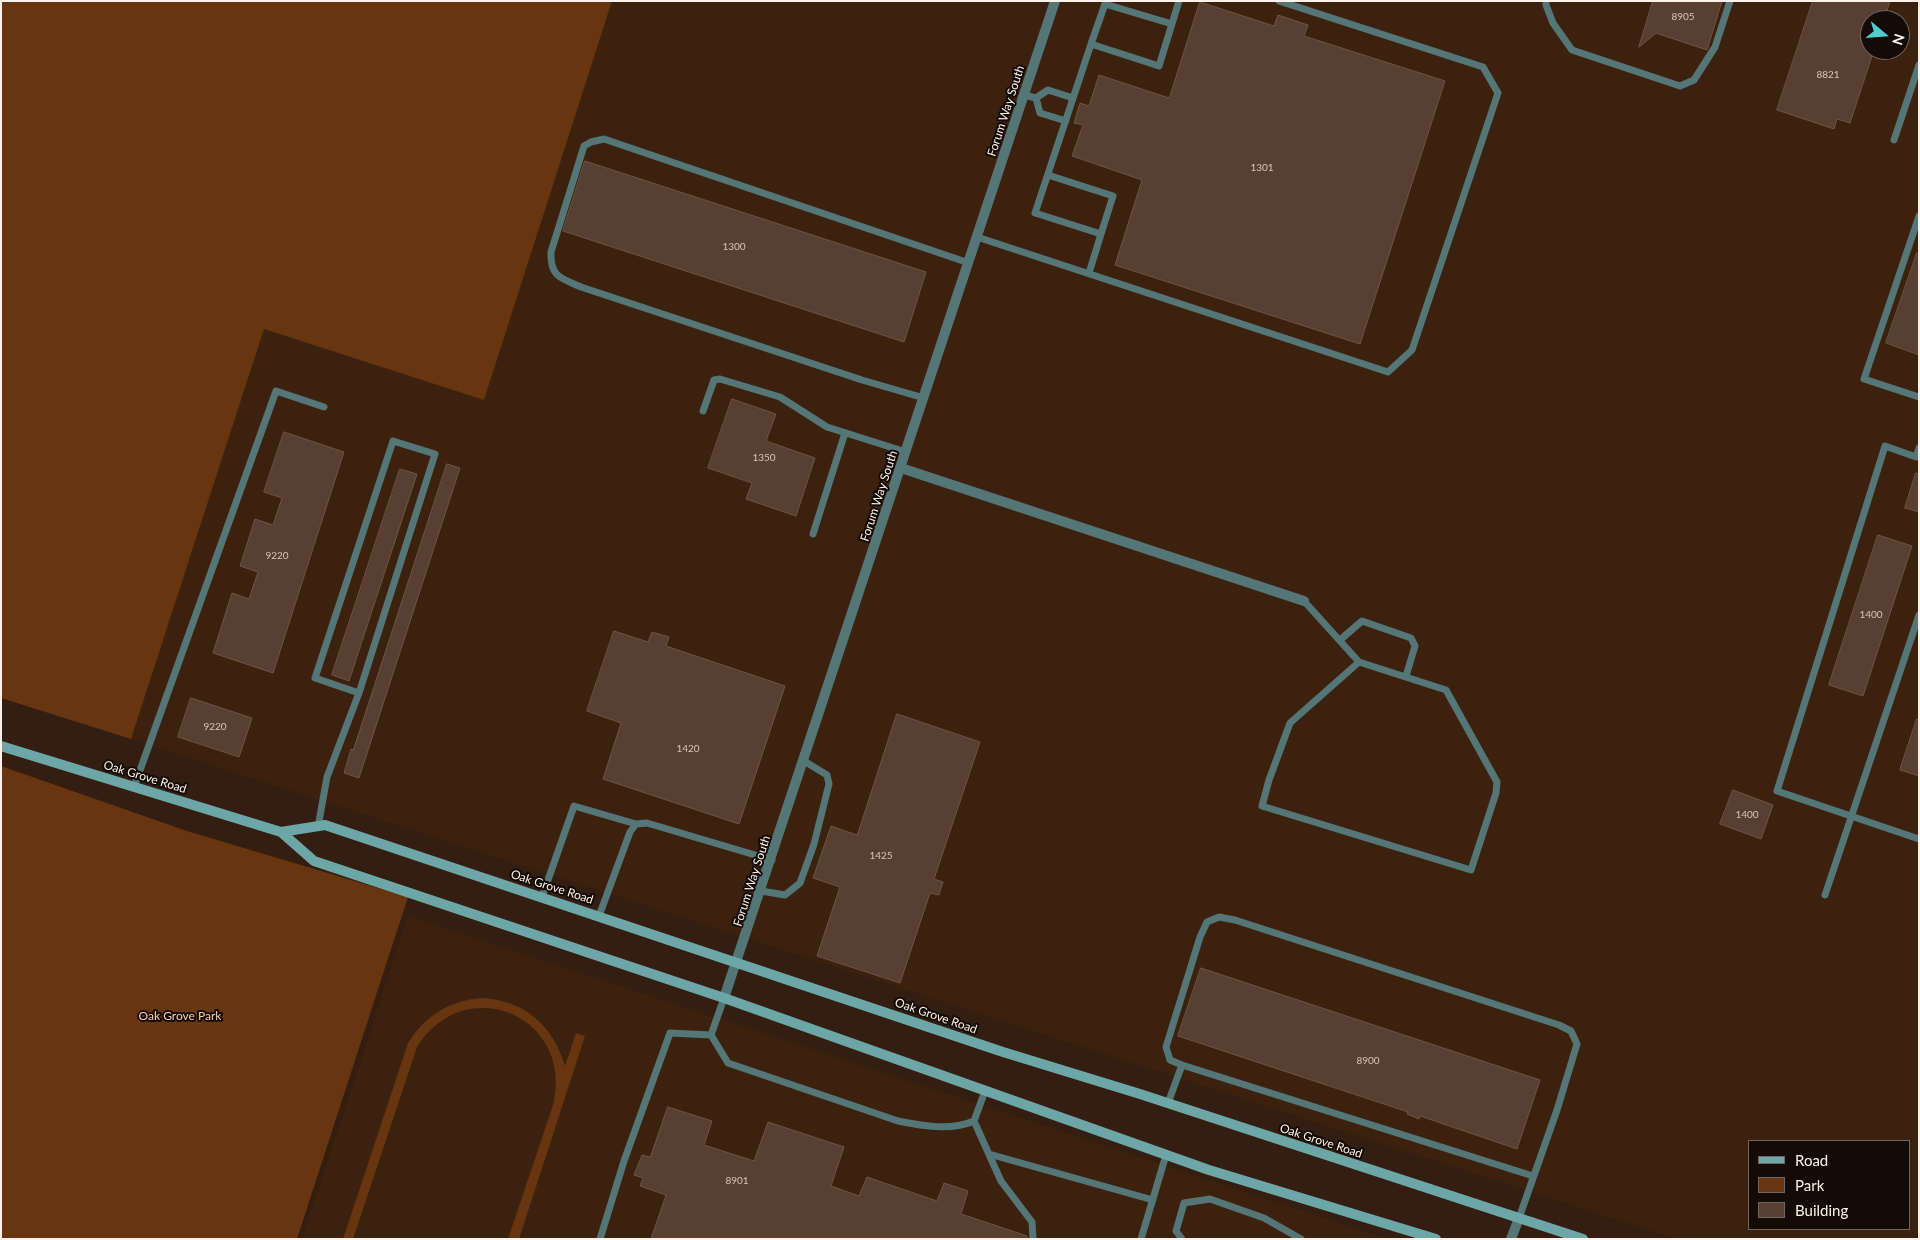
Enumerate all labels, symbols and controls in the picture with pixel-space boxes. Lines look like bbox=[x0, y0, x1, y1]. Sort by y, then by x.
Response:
north arrow bbox=[1860, 10, 1910, 60]
house number: 8905 bbox=[1671, 11, 1695, 23]
text: N bbox=[1889, 32, 1909, 47]
street label: Forum Way South bbox=[984, 64, 1028, 158]
house number: 8821 bbox=[1816, 69, 1840, 81]
house number: 1301 bbox=[1250, 162, 1274, 174]
house number: 1300 bbox=[722, 241, 746, 253]
street label: Forum Way South bbox=[857, 449, 901, 543]
house number: 1350 bbox=[752, 452, 776, 464]
house number: 9220 bbox=[265, 550, 289, 562]
house number: 1400 bbox=[1859, 609, 1883, 621]
house number: 9220 bbox=[203, 721, 227, 733]
house number: 1420 bbox=[676, 743, 700, 755]
street label: Oak Grove Road bbox=[102, 758, 188, 796]
house number: 1400 bbox=[1735, 809, 1759, 821]
street label: Forum Way South bbox=[730, 834, 774, 928]
house number: 1425 bbox=[869, 850, 893, 862]
street label: Oak Grove Road bbox=[509, 867, 595, 907]
street label: Oak Grove Road bbox=[893, 995, 979, 1037]
park label: Oak Grove Park bbox=[139, 1009, 221, 1023]
house number: 8900 bbox=[1356, 1055, 1380, 1067]
street label: Oak Grove Road bbox=[1278, 1121, 1364, 1161]
legend bbox=[1748, 1140, 1910, 1230]
text: Road bbox=[1795, 1151, 1828, 1169]
house number: 8901 bbox=[725, 1175, 749, 1187]
text: Park bbox=[1795, 1176, 1824, 1194]
text: Building bbox=[1795, 1201, 1848, 1219]

